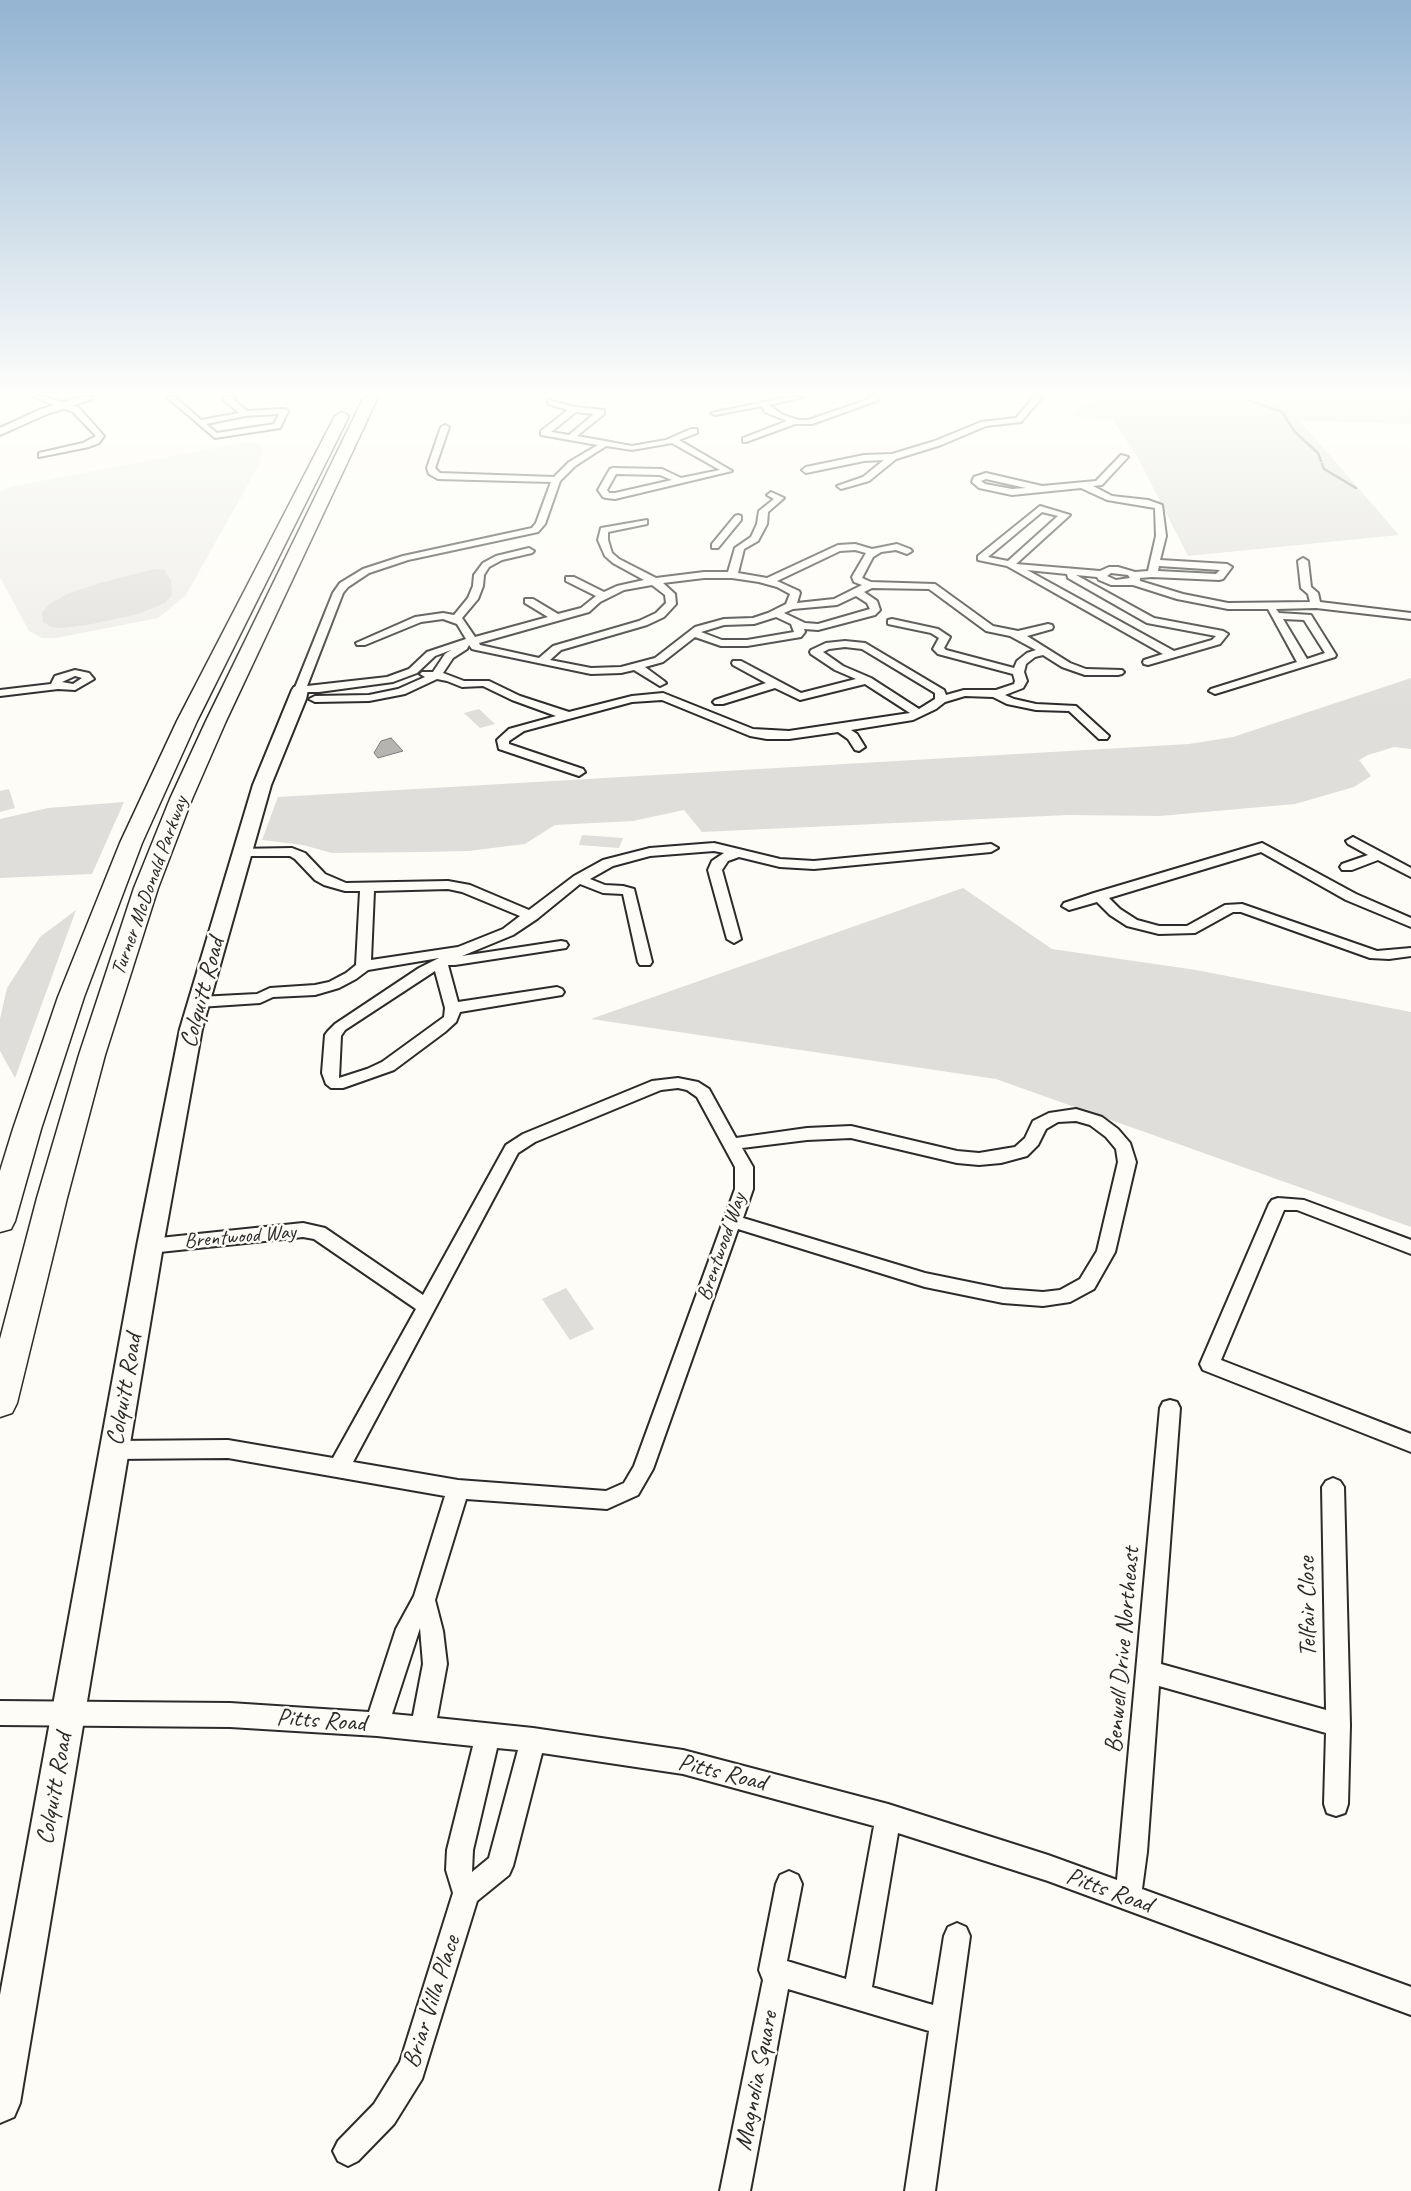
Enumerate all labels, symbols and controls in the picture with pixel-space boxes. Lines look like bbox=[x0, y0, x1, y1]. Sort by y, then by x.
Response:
street label: Turner McDonald Parkway bbox=[106, 793, 194, 979]
street label: Colquitt Road bbox=[174, 935, 232, 1051]
street label: Brentwood Way bbox=[692, 1190, 752, 1304]
street label: Brentwood Way bbox=[183, 1220, 297, 1254]
street label: Colquitt Road bbox=[100, 1332, 150, 1448]
street label: Benwell Drive Northeast bbox=[1099, 1546, 1147, 1754]
street label: Telfair Close bbox=[1292, 1557, 1324, 1657]
street label: Pitts Road bbox=[275, 1703, 367, 1739]
street label: Colquitt Road bbox=[30, 1731, 80, 1847]
street label: Pitts Road bbox=[675, 1748, 769, 1798]
street label: Pitts Road bbox=[1062, 1862, 1156, 1920]
street label: Briar Villa Place bbox=[397, 1932, 467, 2072]
street label: Magnolia Square bbox=[729, 2009, 785, 2153]

